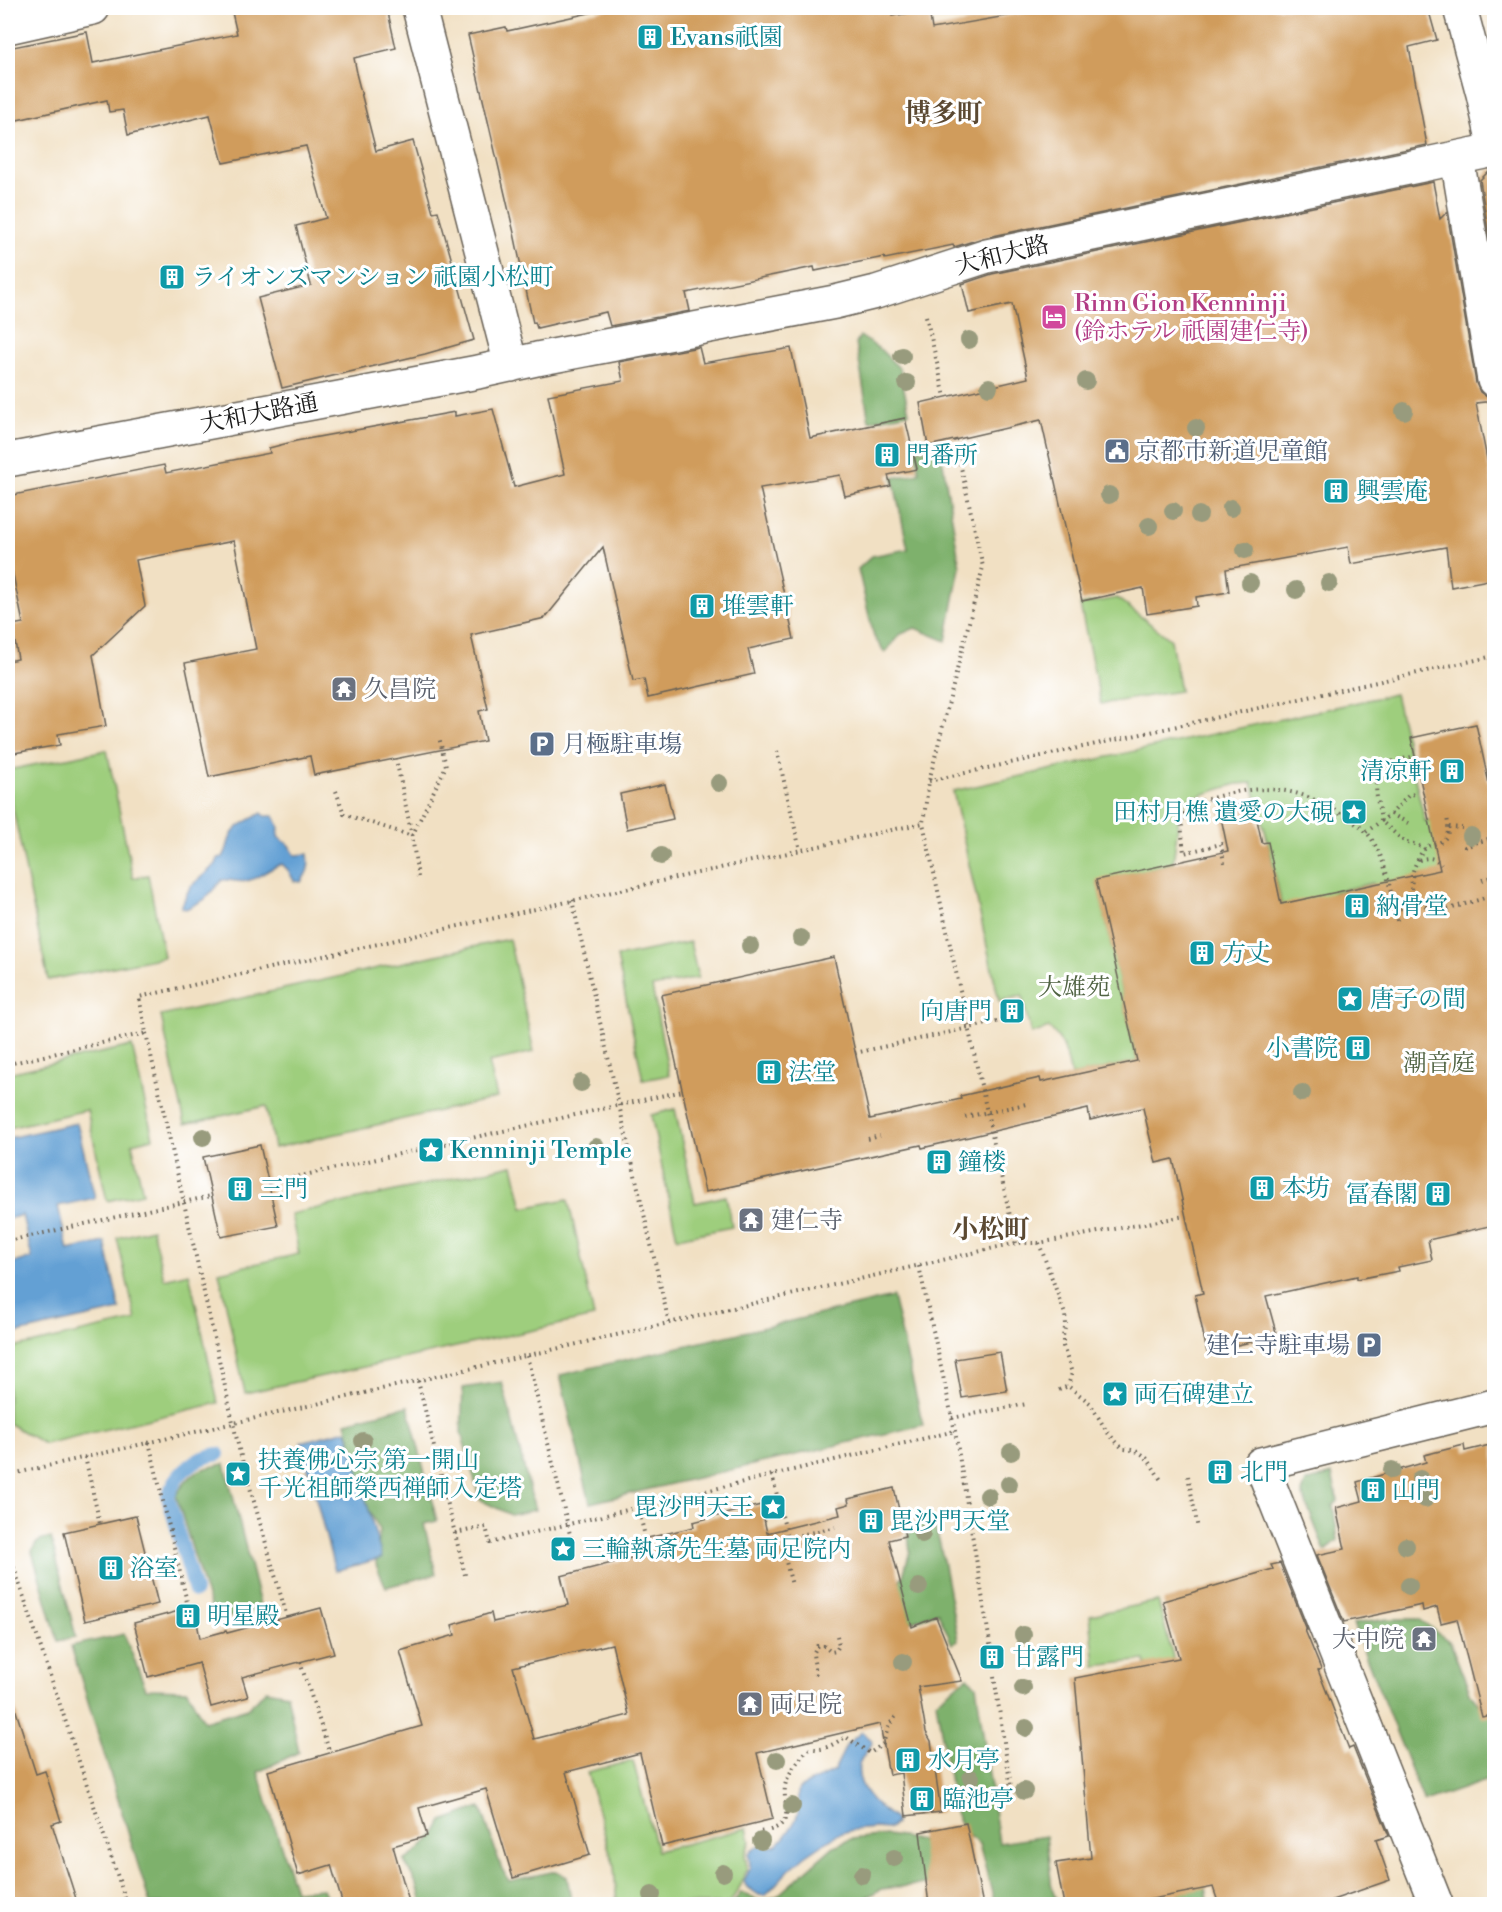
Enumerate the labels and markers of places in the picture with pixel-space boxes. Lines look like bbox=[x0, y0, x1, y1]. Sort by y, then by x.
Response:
building icon: Evans祇園 bbox=[635, 22, 665, 52]
place label: Evans祇園 bbox=[670, 23, 783, 53]
building icon: ライオンズマンション 祇園小松町 bbox=[157, 262, 187, 292]
place label: ライオンズマンション 祇園小松町 bbox=[192, 263, 553, 293]
place label: Rinn Gion Kenninji (鈴ホテル 祇園建仁寺) bbox=[1074, 289, 1309, 347]
hotel icon: Rinn Gion Kenninji (鈴ホテル 祇園建仁寺) bbox=[1039, 302, 1069, 332]
public building icon: 京都市新道児童館 bbox=[1102, 436, 1132, 466]
place label: 京都市新道児童館 bbox=[1136, 437, 1328, 467]
building icon: 門番所 bbox=[872, 440, 902, 470]
place label: 門番所 bbox=[906, 441, 978, 471]
building icon: 興雲庵 bbox=[1321, 476, 1351, 506]
place label: 興雲庵 bbox=[1356, 477, 1428, 507]
building icon: 堆雲軒 bbox=[687, 591, 717, 621]
place label: 堆雲軒 bbox=[722, 592, 794, 622]
temple icon: 久昌院 bbox=[329, 674, 359, 704]
place label: 久昌院 bbox=[364, 675, 436, 705]
parking icon: 月極駐車塲 bbox=[527, 729, 557, 759]
place label: 月極駐車塲 bbox=[562, 730, 682, 760]
building icon: 清凉軒 bbox=[1437, 756, 1467, 786]
place label: 清凉軒 bbox=[1360, 757, 1432, 787]
place icon: 田村月樵 遺愛の大硯 bbox=[1339, 797, 1369, 827]
place label: 田村月樵 遺愛の大硯 bbox=[1113, 798, 1334, 828]
building icon: 納骨堂 bbox=[1342, 891, 1372, 921]
place label: 納骨堂 bbox=[1376, 892, 1448, 922]
building icon: 方丈 bbox=[1187, 938, 1217, 968]
place label: 方丈 bbox=[1222, 939, 1270, 969]
place icon: 唐子の間 bbox=[1335, 984, 1365, 1014]
place label: 唐子の間 bbox=[1370, 985, 1466, 1015]
building icon: 向唐門 bbox=[997, 996, 1027, 1026]
place label: 向唐門 bbox=[920, 997, 992, 1027]
building icon: 小書院 bbox=[1343, 1033, 1373, 1063]
place label: 小書院 bbox=[1266, 1034, 1338, 1064]
building icon: 法堂 bbox=[754, 1057, 784, 1087]
place label: 法堂 bbox=[788, 1058, 836, 1088]
place icon: Kenninji Temple bbox=[416, 1135, 446, 1165]
place label: Kenninji Temple bbox=[450, 1136, 632, 1166]
building icon: 鐘楼 bbox=[924, 1147, 954, 1177]
place label: 鐘楼 bbox=[958, 1148, 1006, 1178]
building icon: 本坊 bbox=[1247, 1173, 1277, 1203]
building icon: 三門 bbox=[225, 1174, 255, 1204]
place label: 本坊 bbox=[1282, 1174, 1330, 1204]
place label: 三門 bbox=[260, 1175, 308, 1205]
building icon: 冨春閣 bbox=[1423, 1179, 1453, 1209]
place label: 冨春閣 bbox=[1346, 1180, 1418, 1210]
temple icon: 建仁寺 bbox=[736, 1205, 766, 1235]
place label: 建仁寺 bbox=[771, 1206, 843, 1236]
parking icon: 建仁寺駐車場 bbox=[1354, 1330, 1384, 1360]
place label: 建仁寺駐車場 bbox=[1206, 1331, 1350, 1361]
place icon: 両石碑建立 bbox=[1100, 1379, 1130, 1409]
place label: 両石碑建立 bbox=[1134, 1380, 1254, 1410]
place label: 扶養佛心宗 第一開山 千光祖師榮西禅師入定塔 bbox=[258, 1446, 522, 1504]
building icon: 北門 bbox=[1205, 1457, 1235, 1487]
place label: 北門 bbox=[1240, 1458, 1288, 1488]
place icon: 扶養佛心宗 第一開山 千光祖師榮西禅師入定塔 bbox=[223, 1459, 253, 1489]
building icon: 山門 bbox=[1358, 1475, 1388, 1505]
place label: 山門 bbox=[1392, 1476, 1440, 1506]
place icon: 毘沙門天王 bbox=[758, 1492, 788, 1522]
place label: 毘沙門天王 bbox=[634, 1493, 754, 1523]
building icon: 毘沙門天堂 bbox=[856, 1506, 886, 1536]
place label: 毘沙門天堂 bbox=[890, 1507, 1010, 1537]
place icon: 三輪執斎先生墓 両足院内 bbox=[548, 1534, 578, 1564]
place label: 三輪執斎先生墓 両足院内 bbox=[582, 1535, 851, 1565]
building icon: 浴室 bbox=[96, 1553, 126, 1583]
place label: 浴室 bbox=[130, 1554, 178, 1584]
building icon: 明星殿 bbox=[173, 1601, 203, 1631]
place label: 明星殿 bbox=[207, 1602, 279, 1632]
temple icon: 大中院 bbox=[1409, 1624, 1439, 1654]
place label: 大中院 bbox=[1332, 1625, 1404, 1655]
building icon: 甘露門 bbox=[977, 1642, 1007, 1672]
place label: 甘露門 bbox=[1012, 1643, 1084, 1673]
temple icon: 両足院 bbox=[735, 1689, 765, 1719]
place label: 両足院 bbox=[770, 1690, 842, 1720]
building icon: 水月亭 bbox=[893, 1745, 923, 1775]
place label: 水月亭 bbox=[928, 1746, 1000, 1776]
building icon: 臨池亭 bbox=[907, 1784, 937, 1814]
place label: 臨池亭 bbox=[942, 1785, 1014, 1815]

